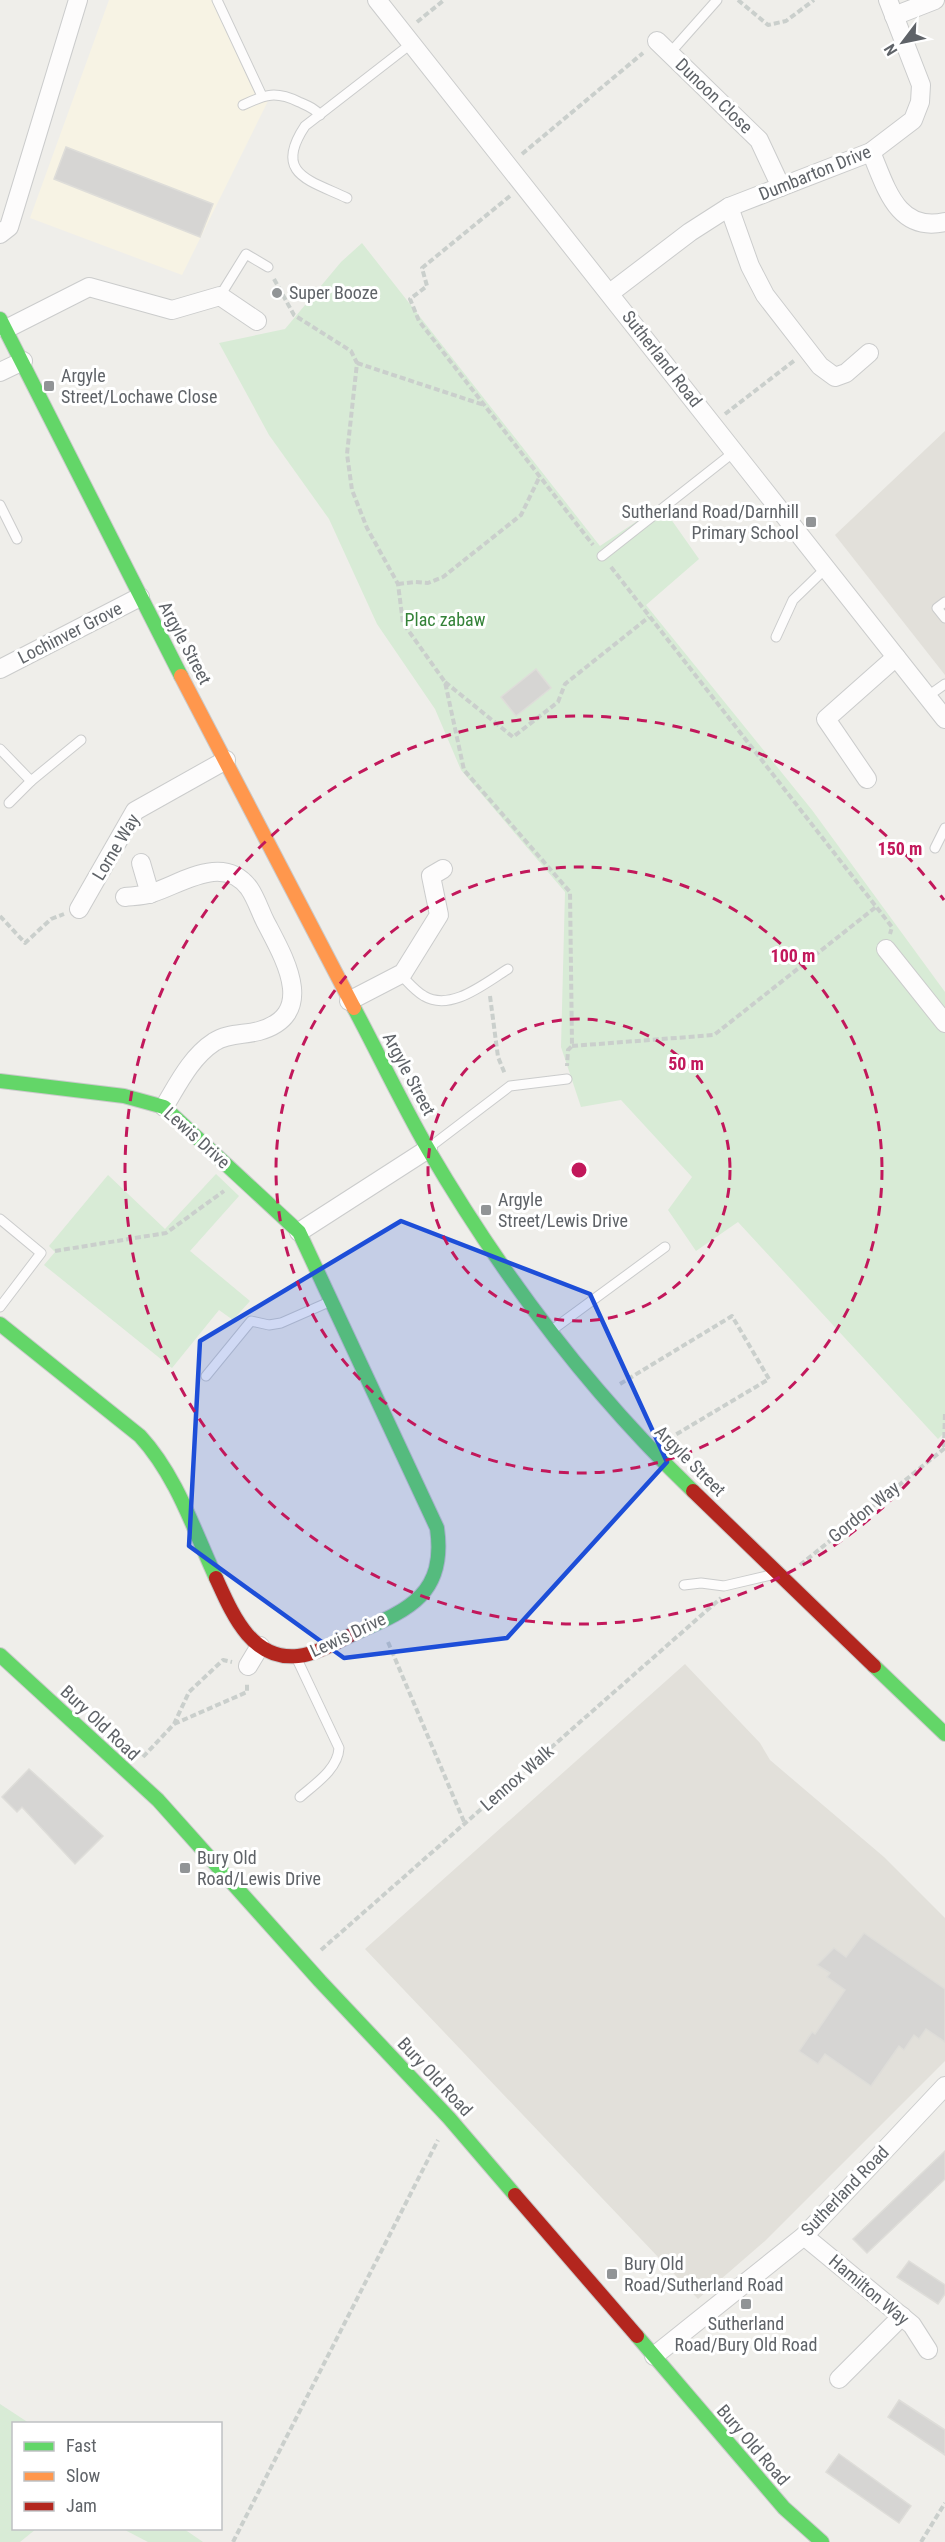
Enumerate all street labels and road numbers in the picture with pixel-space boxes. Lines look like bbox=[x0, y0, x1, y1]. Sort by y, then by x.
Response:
street label: Dunoon Close bbox=[672, 54, 757, 137]
street label: Dumbarton Drive bbox=[756, 141, 874, 205]
street label: Sutherland Road bbox=[618, 306, 707, 411]
street label: Lochinver Grove bbox=[14, 597, 125, 668]
street label: Argyle Street bbox=[155, 598, 216, 688]
street label: Lorne Way bbox=[88, 809, 144, 884]
street label: Argyle Street bbox=[379, 1029, 440, 1119]
street label: Lewis Drive bbox=[160, 1103, 234, 1173]
street label: Argyle Street bbox=[651, 1421, 730, 1500]
street label: Gordon Way bbox=[824, 1476, 904, 1547]
street label: Lewis Drive bbox=[307, 1608, 389, 1661]
street label: Bury Old Road bbox=[57, 1681, 144, 1764]
street label: Lennox Walk bbox=[476, 1740, 557, 1815]
street label: Bury Old Road bbox=[394, 2033, 477, 2120]
street label: Sutherland Road bbox=[797, 2141, 893, 2240]
street label: Hamilton Way bbox=[825, 2250, 914, 2329]
street label: Bury Old Road bbox=[713, 2400, 794, 2489]

